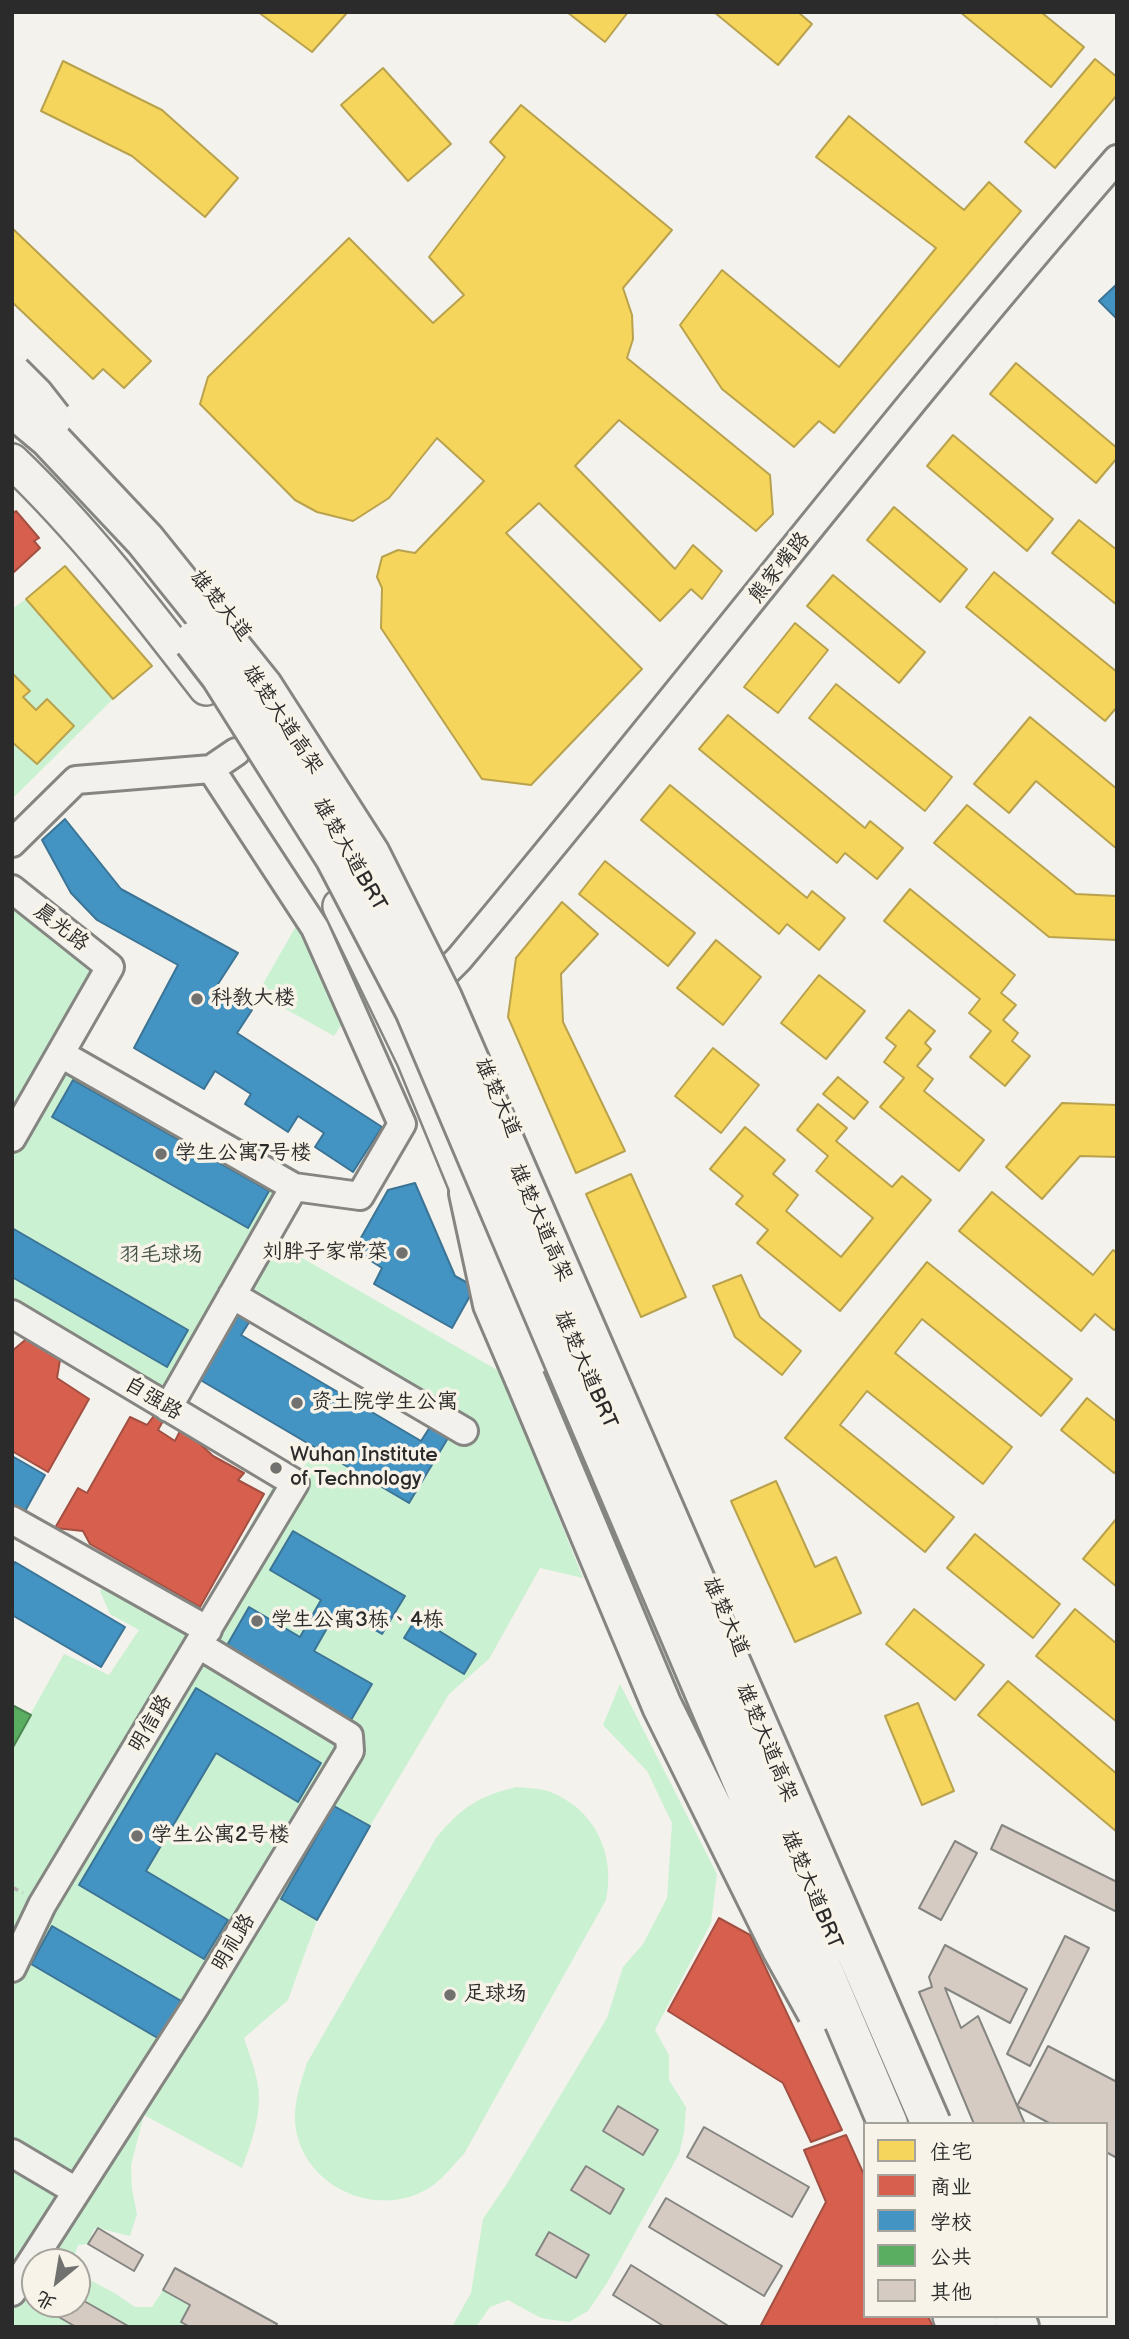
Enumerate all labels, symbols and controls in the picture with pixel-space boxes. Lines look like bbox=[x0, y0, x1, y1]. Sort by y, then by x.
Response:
street label: 熊家嘴路 bbox=[744, 527, 816, 609]
street label: 雄楚大道 bbox=[184, 565, 256, 647]
street label: 雄楚大道高架 bbox=[236, 661, 328, 779]
street label: 雄楚大道BRT bbox=[307, 794, 391, 916]
street label: 晨光路 bbox=[28, 899, 94, 957]
place label: 科教大楼 bbox=[211, 986, 295, 1012]
marker: 科教大楼 bbox=[189, 991, 205, 1007]
street label: 雄楚大道 bbox=[468, 1055, 526, 1141]
place label: 学生公寓7号楼 bbox=[175, 1141, 311, 1167]
marker: 学生公寓7号楼 bbox=[153, 1146, 169, 1162]
street label: 雄楚大道高架 bbox=[503, 1160, 577, 1286]
place label: 刘胖子家常菜 bbox=[262, 1240, 388, 1266]
park label: 羽毛球场 bbox=[119, 1243, 203, 1269]
marker: 刘胖子家常菜 bbox=[394, 1245, 410, 1261]
street label: 雄楚大道BRT bbox=[548, 1307, 622, 1433]
street label: 自强路 bbox=[120, 1372, 186, 1426]
place label: 资土院学生公寓 bbox=[311, 1390, 458, 1416]
marker: 资土院学生公寓 bbox=[289, 1395, 305, 1411]
place label: Wuhan Institute of Technology bbox=[290, 1443, 438, 1493]
marker: Wuhan Institute of Technology bbox=[268, 1460, 284, 1476]
street label: 雄楚大道 bbox=[696, 1574, 754, 1660]
place label: 学生公寓3栋、4栋 bbox=[271, 1608, 444, 1634]
marker: 学生公寓3栋、4栋 bbox=[249, 1613, 265, 1629]
street label: 雄楚大道高架 bbox=[730, 1680, 802, 1806]
street label: 明信路 bbox=[124, 1691, 178, 1757]
place label: 学生公寓2号楼 bbox=[151, 1823, 289, 1849]
street label: 雄楚大道BRT bbox=[775, 1827, 847, 1953]
marker: 学生公寓2号楼 bbox=[129, 1828, 145, 1844]
street label: 明礼路 bbox=[207, 1910, 261, 1976]
place label: 足球场 bbox=[464, 1982, 527, 2008]
marker: 足球场 bbox=[442, 1987, 458, 2003]
legend bbox=[863, 2122, 1108, 2318]
text: 住宅 bbox=[930, 2140, 972, 2165]
text: 商业 bbox=[930, 2175, 972, 2200]
text: 学校 bbox=[930, 2210, 972, 2235]
text: 公共 bbox=[930, 2245, 972, 2270]
north arrow bbox=[21, 2248, 91, 2318]
text: 其他 bbox=[930, 2280, 972, 2305]
text: 北 bbox=[32, 2285, 60, 2315]

